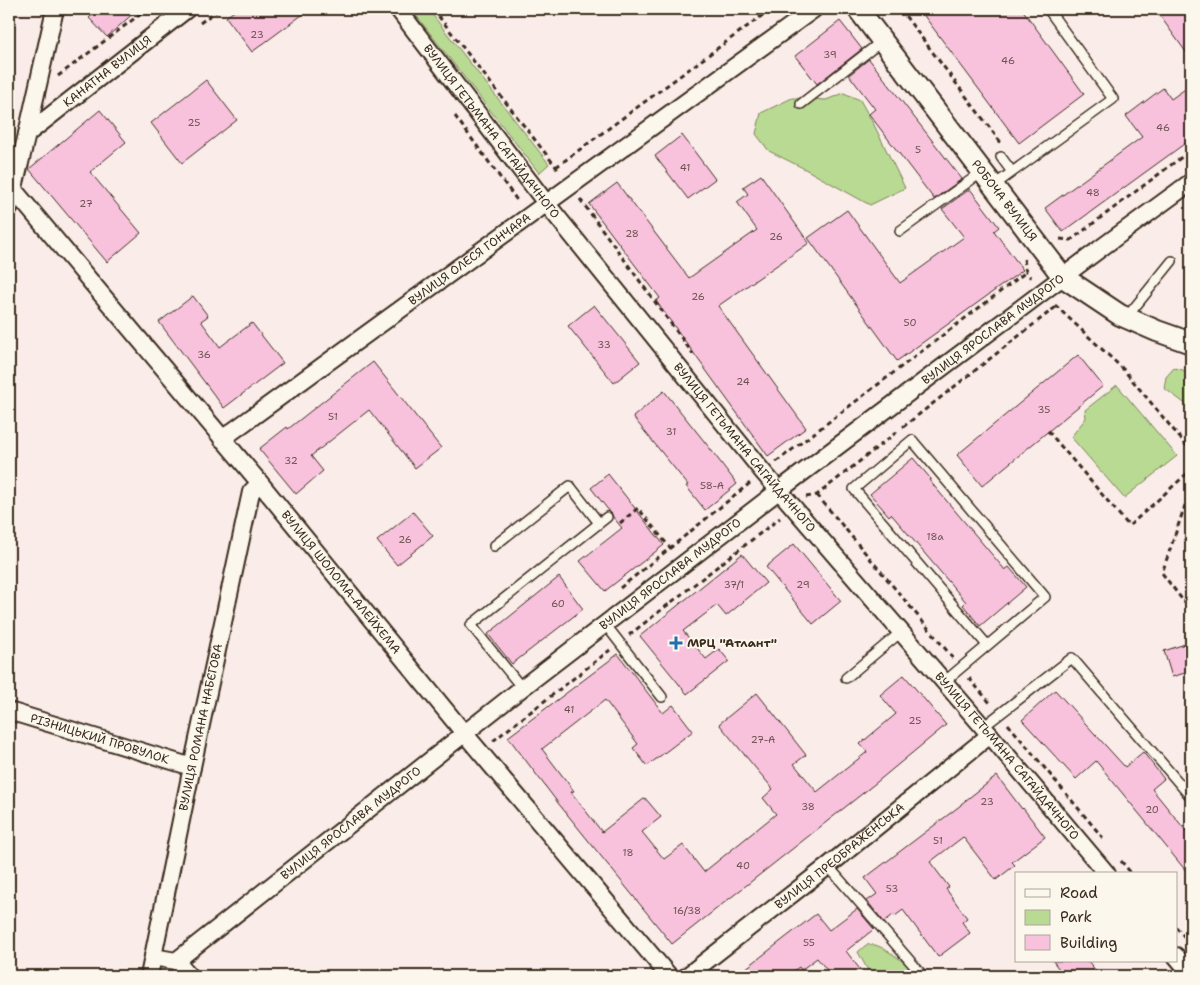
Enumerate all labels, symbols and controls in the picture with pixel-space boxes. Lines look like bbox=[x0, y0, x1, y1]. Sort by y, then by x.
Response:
house number: 23 bbox=[250, 28, 264, 41]
street label: КАНАТНА ВУЛИЦЯ bbox=[60, 32, 155, 111]
street label: ВУЛИЦЯ ГЕТЬМАНА САГАЙДАЧНОГО bbox=[420, 41, 563, 222]
house number: 39 bbox=[823, 48, 837, 61]
house number: 46 bbox=[1001, 54, 1015, 67]
house number: 25 bbox=[188, 116, 200, 129]
house number: 46 bbox=[1156, 121, 1170, 134]
house number: 5 bbox=[915, 143, 921, 156]
street label: РОБОЧА ВУЛИЦЯ bbox=[968, 156, 1041, 244]
house number: 41 bbox=[680, 161, 690, 174]
house number: 48 bbox=[1086, 186, 1100, 199]
house number: 27 bbox=[79, 197, 93, 210]
street label: ВУЛИЦЯ ОЛЕСЯ ГОНЧАРА bbox=[405, 209, 534, 309]
house number: 28 bbox=[625, 227, 639, 240]
house number: 26 bbox=[769, 230, 783, 243]
street label: ВУЛИЦЯ ЯРОСЛАВА МУДРОГО bbox=[918, 270, 1067, 388]
house number: 26 bbox=[691, 290, 705, 303]
house number: 50 bbox=[903, 316, 917, 329]
house number: 33 bbox=[597, 338, 611, 351]
house number: 36 bbox=[197, 348, 211, 361]
street label: ВУЛИЦЯ ГЕТЬМАНА САГАЙДАЧНОГО bbox=[670, 359, 819, 535]
house number: 24 bbox=[736, 375, 750, 388]
house number: 35 bbox=[1038, 403, 1050, 416]
house number: 51 bbox=[328, 410, 338, 423]
house number: 31 bbox=[666, 425, 676, 438]
house number: 32 bbox=[284, 454, 298, 467]
house number: 58-А bbox=[700, 479, 724, 492]
street label: ВУЛИЦЯ ШОЛОМА-АЛЕЙХЕМА bbox=[278, 507, 404, 658]
street label: ВУЛИЦЯ ЯРОСЛАВА МУДРОГО bbox=[596, 515, 744, 634]
house number: 18а bbox=[926, 530, 944, 543]
house number: 26 bbox=[398, 533, 412, 546]
house number: 37/1 bbox=[724, 578, 744, 591]
house number: 29 bbox=[796, 578, 810, 591]
house number: 60 bbox=[551, 597, 565, 610]
place label: МРЦ "Атлант" bbox=[687, 635, 777, 651]
marker: МРЦ "Атлант" bbox=[669, 636, 683, 650]
street label: ВУЛИЦЯ РОМАНА НАБЄГОВА bbox=[175, 642, 226, 812]
street label: ВУЛИЦЯ ГЕТЬМАНА САГАЙДАЧНОГО bbox=[931, 669, 1083, 843]
house number: 41 bbox=[564, 703, 574, 716]
street label: РІЗНИЦЬКИЙ ПРОВУЛОК bbox=[28, 710, 172, 768]
house number: 25 bbox=[909, 714, 921, 727]
house number: 27-А bbox=[751, 733, 775, 746]
street label: ВУЛИЦЯ ЯРОСЛАВА МУДРОГО bbox=[277, 763, 424, 883]
house number: 23 bbox=[980, 795, 994, 808]
street label: ВУЛИЦЯ ПРЕОБРАЖЕНСЬКА bbox=[771, 799, 908, 913]
house number: 38 bbox=[801, 800, 815, 813]
house number: 20 bbox=[1145, 803, 1159, 816]
house number: 51 bbox=[933, 834, 943, 847]
house number: 18 bbox=[622, 846, 634, 859]
house number: 40 bbox=[736, 859, 750, 872]
legend bbox=[1015, 872, 1178, 962]
house number: 53 bbox=[886, 882, 898, 895]
text: Road bbox=[1060, 883, 1098, 903]
house number: 16/38 bbox=[673, 904, 701, 917]
text: Park bbox=[1060, 907, 1092, 927]
text: Building bbox=[1060, 933, 1117, 953]
house number: 55 bbox=[803, 936, 815, 949]

